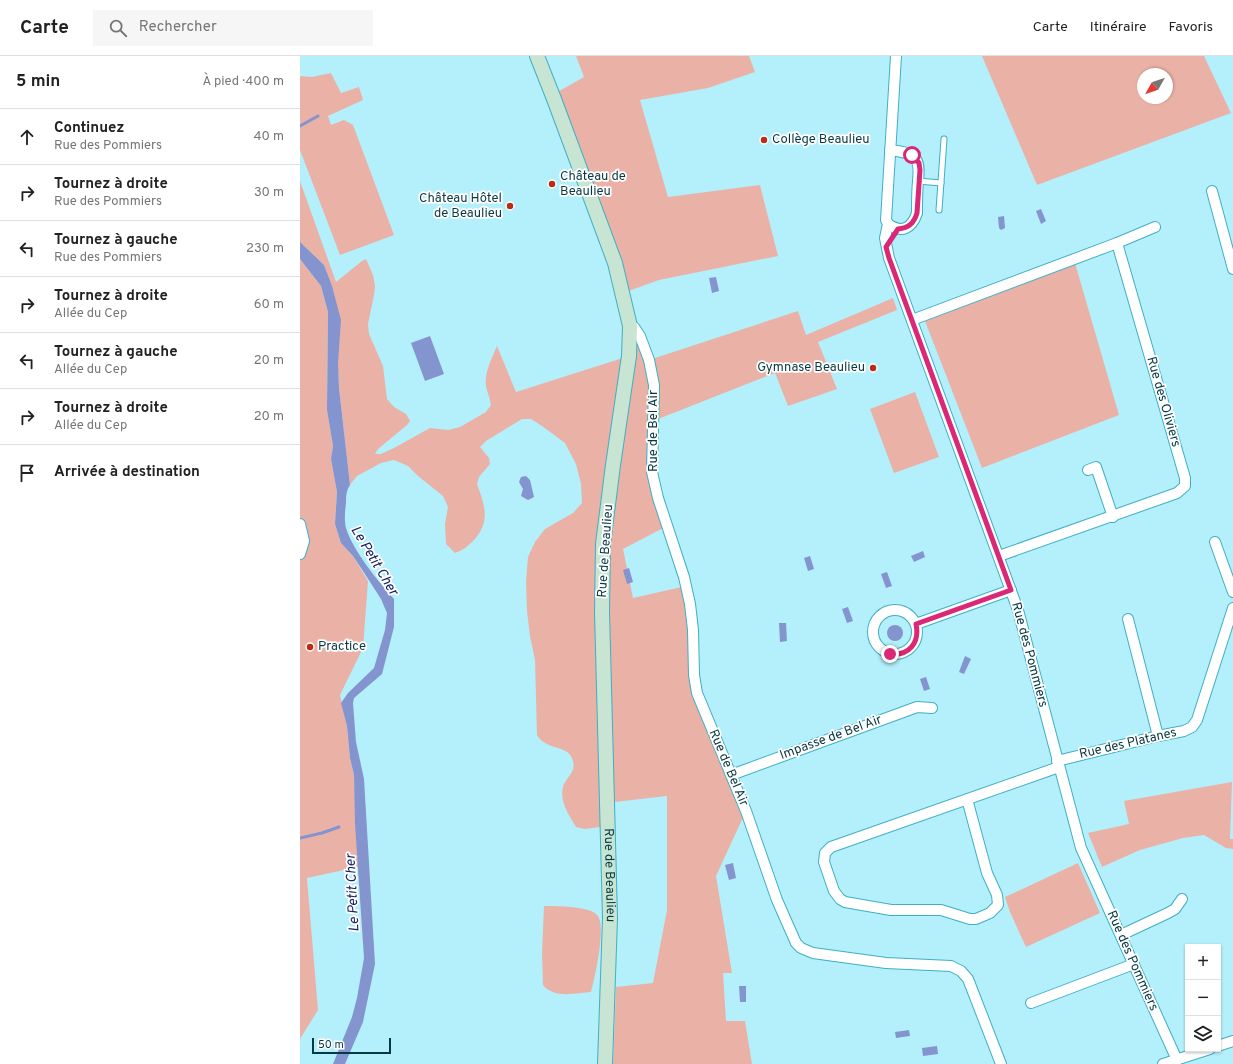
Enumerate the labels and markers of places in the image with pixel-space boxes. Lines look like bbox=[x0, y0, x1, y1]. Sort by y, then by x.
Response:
place label: Collège Beaulieu bbox=[772, 132, 870, 148]
marker: Collège Beaulieu bbox=[759, 135, 769, 145]
place label: Château de Beaulieu bbox=[560, 169, 626, 200]
marker: Château de Beaulieu bbox=[547, 179, 557, 189]
place label: Château Hôtel de Beaulieu bbox=[419, 191, 502, 222]
marker: Château Hôtel de Beaulieu bbox=[505, 201, 515, 211]
place label: Gymnase Beaulieu bbox=[757, 360, 865, 376]
marker: Gymnase Beaulieu bbox=[868, 363, 878, 373]
place label: Practice bbox=[318, 639, 366, 655]
marker: Practice bbox=[305, 642, 315, 652]

